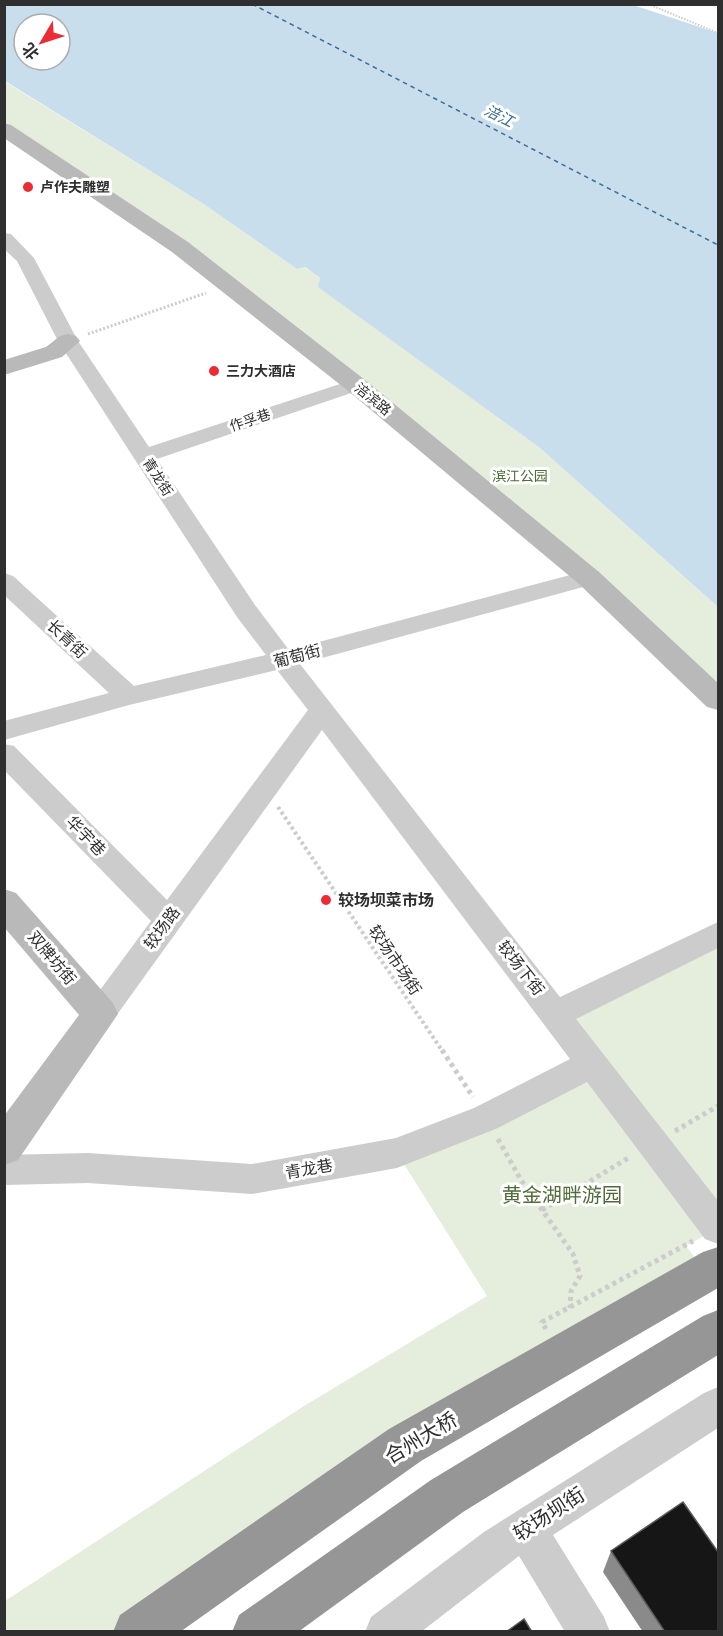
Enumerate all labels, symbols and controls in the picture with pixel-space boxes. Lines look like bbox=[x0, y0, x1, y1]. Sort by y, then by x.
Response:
north arrow bbox=[12, 12, 72, 72]
text: 北 bbox=[18, 38, 44, 64]
water label: 涪江 bbox=[481, 100, 519, 133]
place label: 卢作夫雕塑 bbox=[40, 178, 110, 196]
marker: 卢作夫雕塑 bbox=[21, 180, 35, 194]
place label: 三力大酒店 bbox=[226, 362, 296, 380]
marker: 三力大酒店 bbox=[207, 364, 221, 378]
street label: 涪滨路 bbox=[351, 379, 395, 419]
street label: 作孚巷 bbox=[227, 405, 273, 435]
street label: 青龙街 bbox=[139, 454, 177, 500]
park label: 滨江公园 bbox=[492, 467, 548, 485]
street label: 长青街 bbox=[42, 615, 92, 663]
street label: 葡萄街 bbox=[271, 640, 323, 672]
street label: 华宇巷 bbox=[62, 811, 110, 861]
place label: 较场坝菜市场 bbox=[338, 890, 434, 911]
marker: 较场坝菜市场 bbox=[319, 893, 333, 907]
street label: 较场路 bbox=[139, 902, 185, 954]
street label: 较场市场街 bbox=[364, 921, 426, 999]
street label: 双牌坊街 bbox=[23, 927, 81, 989]
street label: 较场下街 bbox=[493, 936, 549, 1000]
street label: 青龙巷 bbox=[284, 1154, 334, 1184]
park label: 黄金湖畔游园 bbox=[502, 1182, 622, 1208]
street label: 合州大桥 bbox=[380, 1406, 462, 1470]
street label: 较场坝街 bbox=[508, 1481, 590, 1547]

